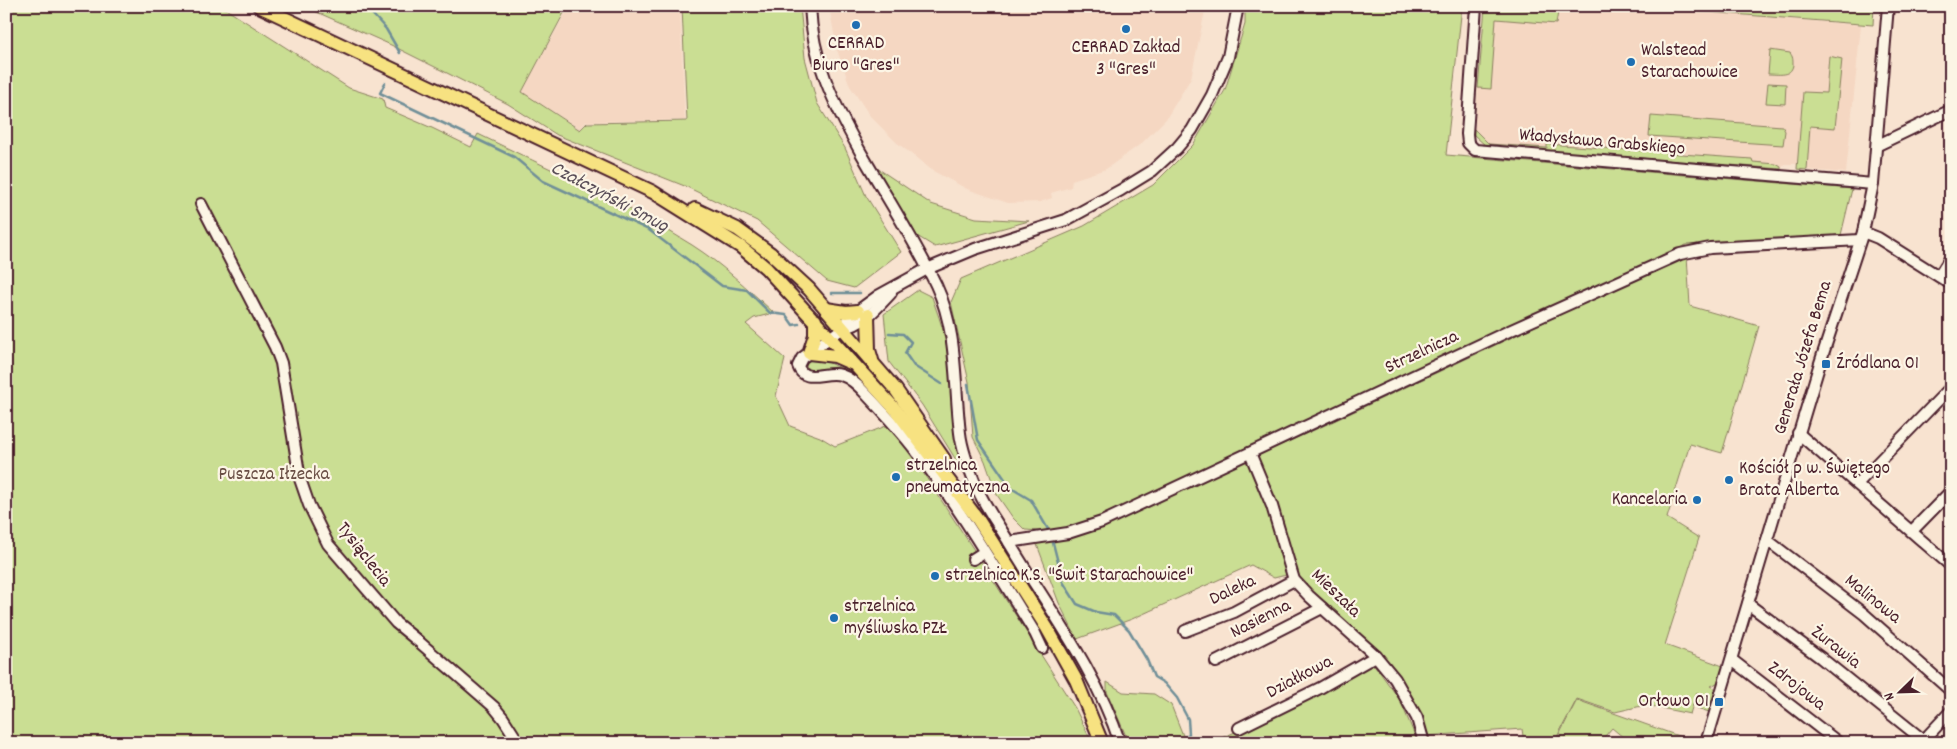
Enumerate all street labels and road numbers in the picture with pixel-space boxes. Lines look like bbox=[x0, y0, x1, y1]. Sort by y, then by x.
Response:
street label: Władysława Grabskiego bbox=[1518, 122, 1686, 164]
street label: Generała Józefa Bema bbox=[1768, 277, 1841, 438]
street label: Strzelnicza bbox=[1381, 324, 1464, 382]
street label: Tysiąclecia bbox=[329, 517, 398, 594]
street label: Mieszała bbox=[1304, 563, 1367, 626]
street label: Daleka bbox=[1205, 568, 1262, 613]
street label: Malinowa bbox=[1838, 569, 1907, 632]
street label: Nasienna bbox=[1226, 593, 1297, 647]
street label: Żurawia bbox=[1804, 620, 1867, 677]
street label: Działkowa bbox=[1262, 649, 1339, 707]
street label: Zdrojowa bbox=[1761, 656, 1832, 719]

